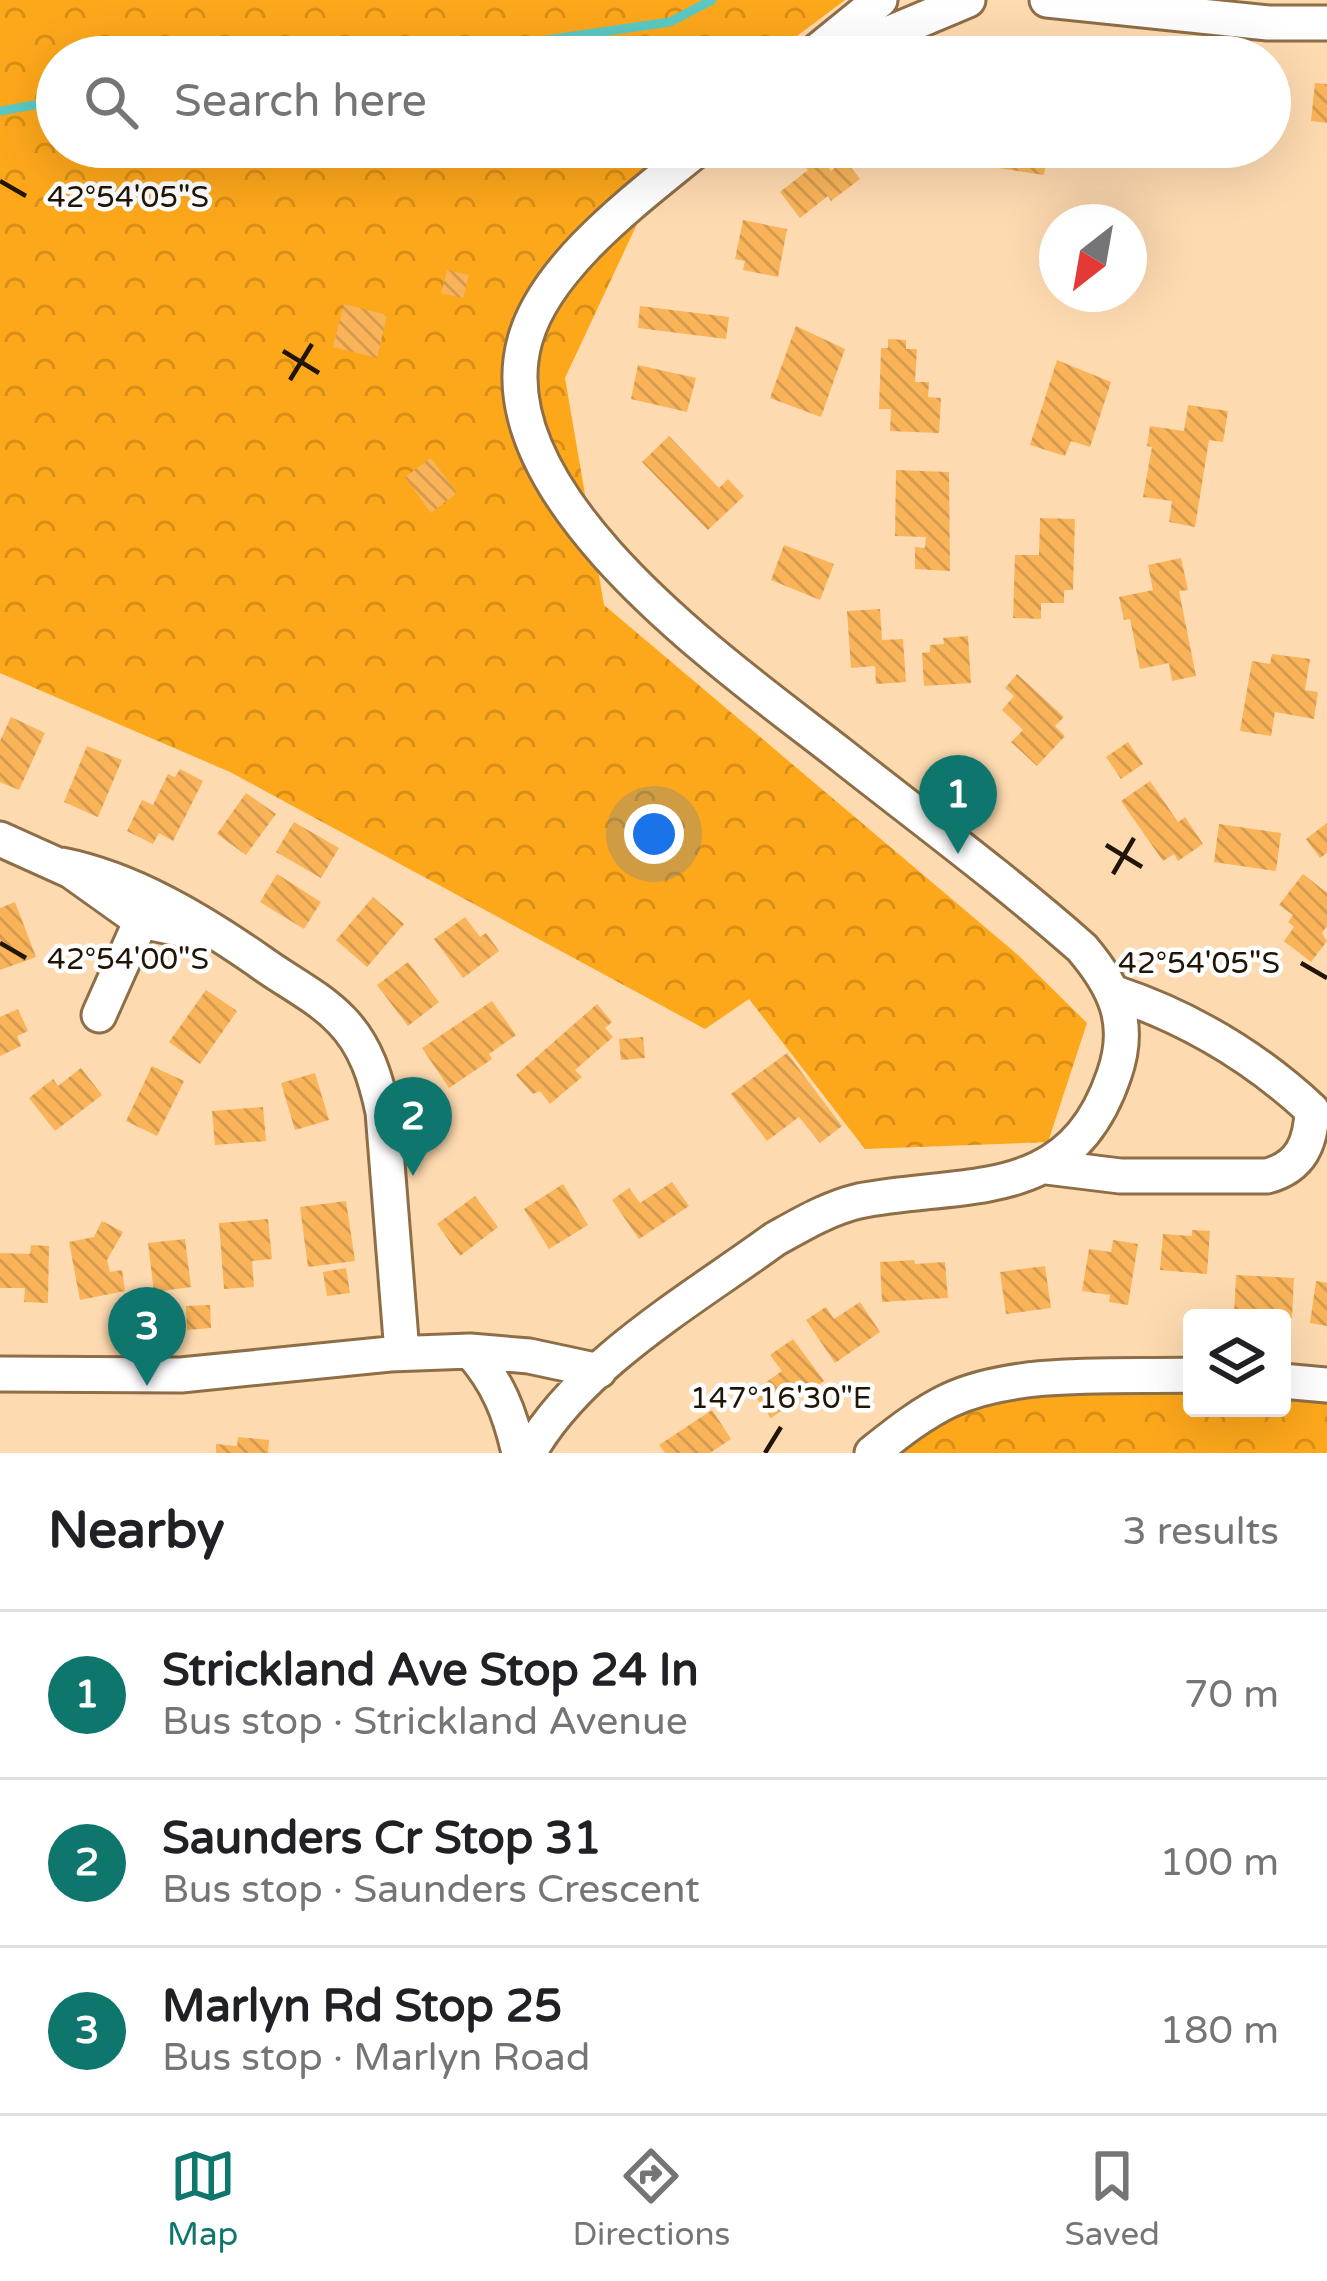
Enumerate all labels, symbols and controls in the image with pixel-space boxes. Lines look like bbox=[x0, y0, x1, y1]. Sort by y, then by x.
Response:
search box bbox=[36, 36, 1291, 168]
icon: search bbox=[78, 69, 144, 135]
text: Search here bbox=[174, 75, 427, 129]
text: 42°54'05"S bbox=[47, 179, 209, 216]
north arrow bbox=[1039, 204, 1147, 312]
pin: 1 bbox=[919, 755, 997, 854]
your location bbox=[624, 804, 684, 864]
text: 42°54'00"S bbox=[47, 941, 209, 978]
text: 42°54'05"S bbox=[1118, 945, 1280, 982]
pin: 2 bbox=[374, 1077, 452, 1176]
pin: 3 bbox=[108, 1287, 186, 1386]
map controls bbox=[1183, 1309, 1291, 1417]
button: layers bbox=[1183, 1309, 1291, 1417]
text: 147°16'30"E bbox=[690, 1380, 872, 1417]
text: Nearby bbox=[48, 1500, 225, 1562]
text: 3 results bbox=[1122, 1508, 1279, 1555]
text: Strickland Ave Stop 24 In bbox=[162, 1644, 699, 1698]
text: 1 bbox=[75, 1671, 99, 1718]
text: 70 m bbox=[1184, 1671, 1279, 1718]
text: Bus stop · Strickland Avenue bbox=[162, 1698, 688, 1745]
text: Saunders Cr Stop 31 bbox=[162, 1812, 602, 1866]
text: 2 bbox=[75, 1839, 99, 1886]
text: 100 m bbox=[1160, 1839, 1279, 1886]
text: Bus stop · Saunders Crescent bbox=[162, 1866, 700, 1913]
text: Marlyn Rd Stop 25 bbox=[162, 1980, 562, 2034]
text: 3 bbox=[75, 2007, 99, 2054]
text: 180 m bbox=[1160, 2007, 1279, 2054]
text: Bus stop · Marlyn Road bbox=[162, 2034, 590, 2081]
tab: Map bbox=[167, 2143, 238, 2254]
tab: Directions bbox=[572, 2143, 730, 2254]
tab: Saved bbox=[1065, 2143, 1160, 2254]

